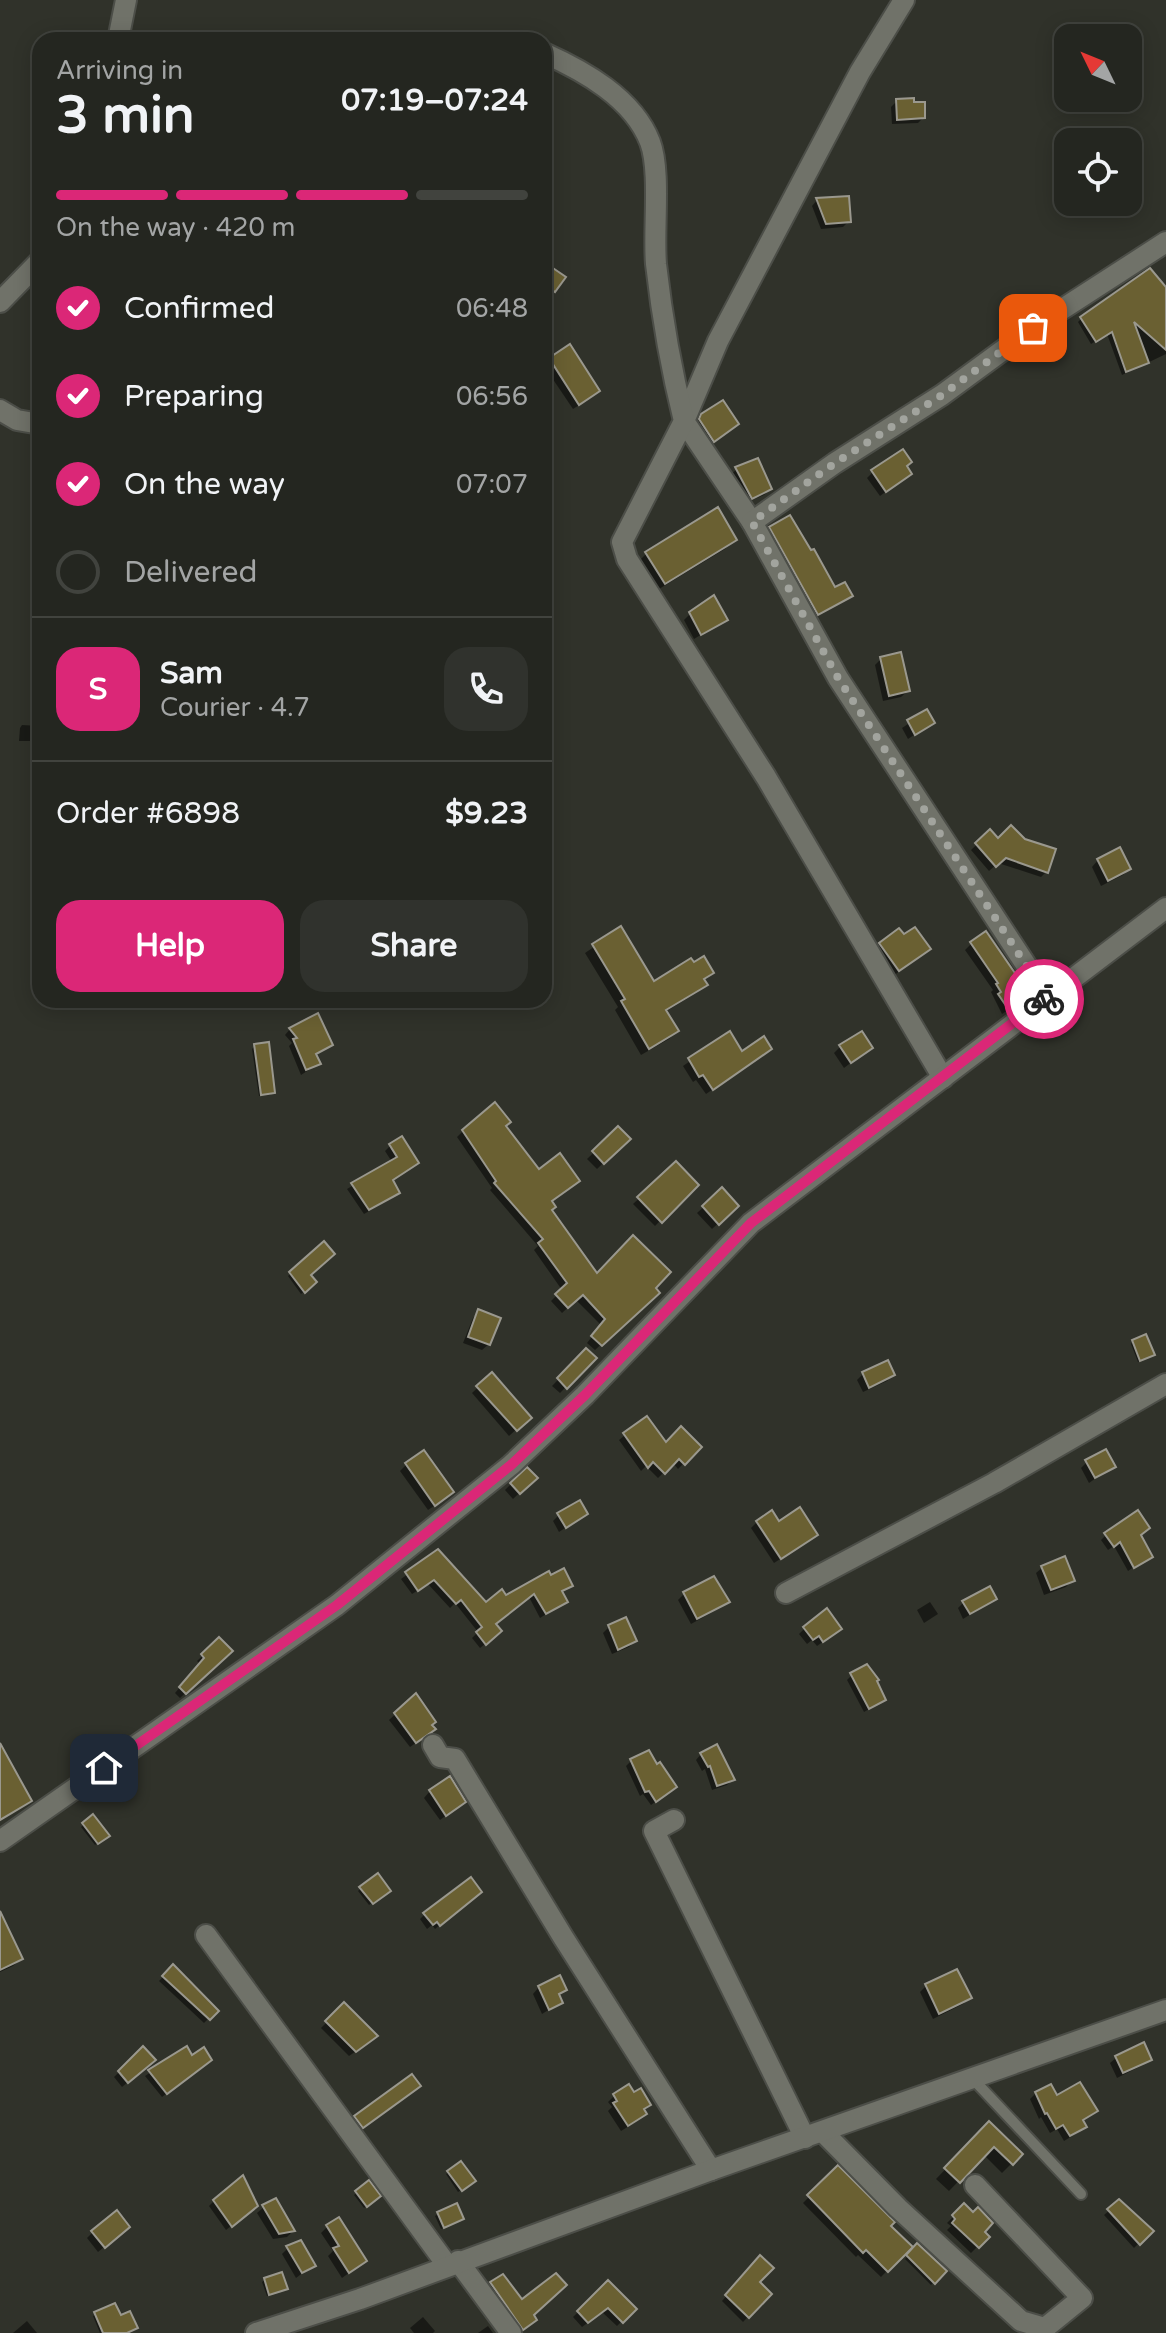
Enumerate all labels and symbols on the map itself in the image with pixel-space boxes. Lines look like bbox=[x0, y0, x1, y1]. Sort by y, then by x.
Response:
north arrow bbox=[1054, 24, 1142, 112]
pin bbox=[999, 294, 1067, 362]
courier bbox=[1004, 959, 1084, 1039]
pin bbox=[70, 1734, 138, 1802]

